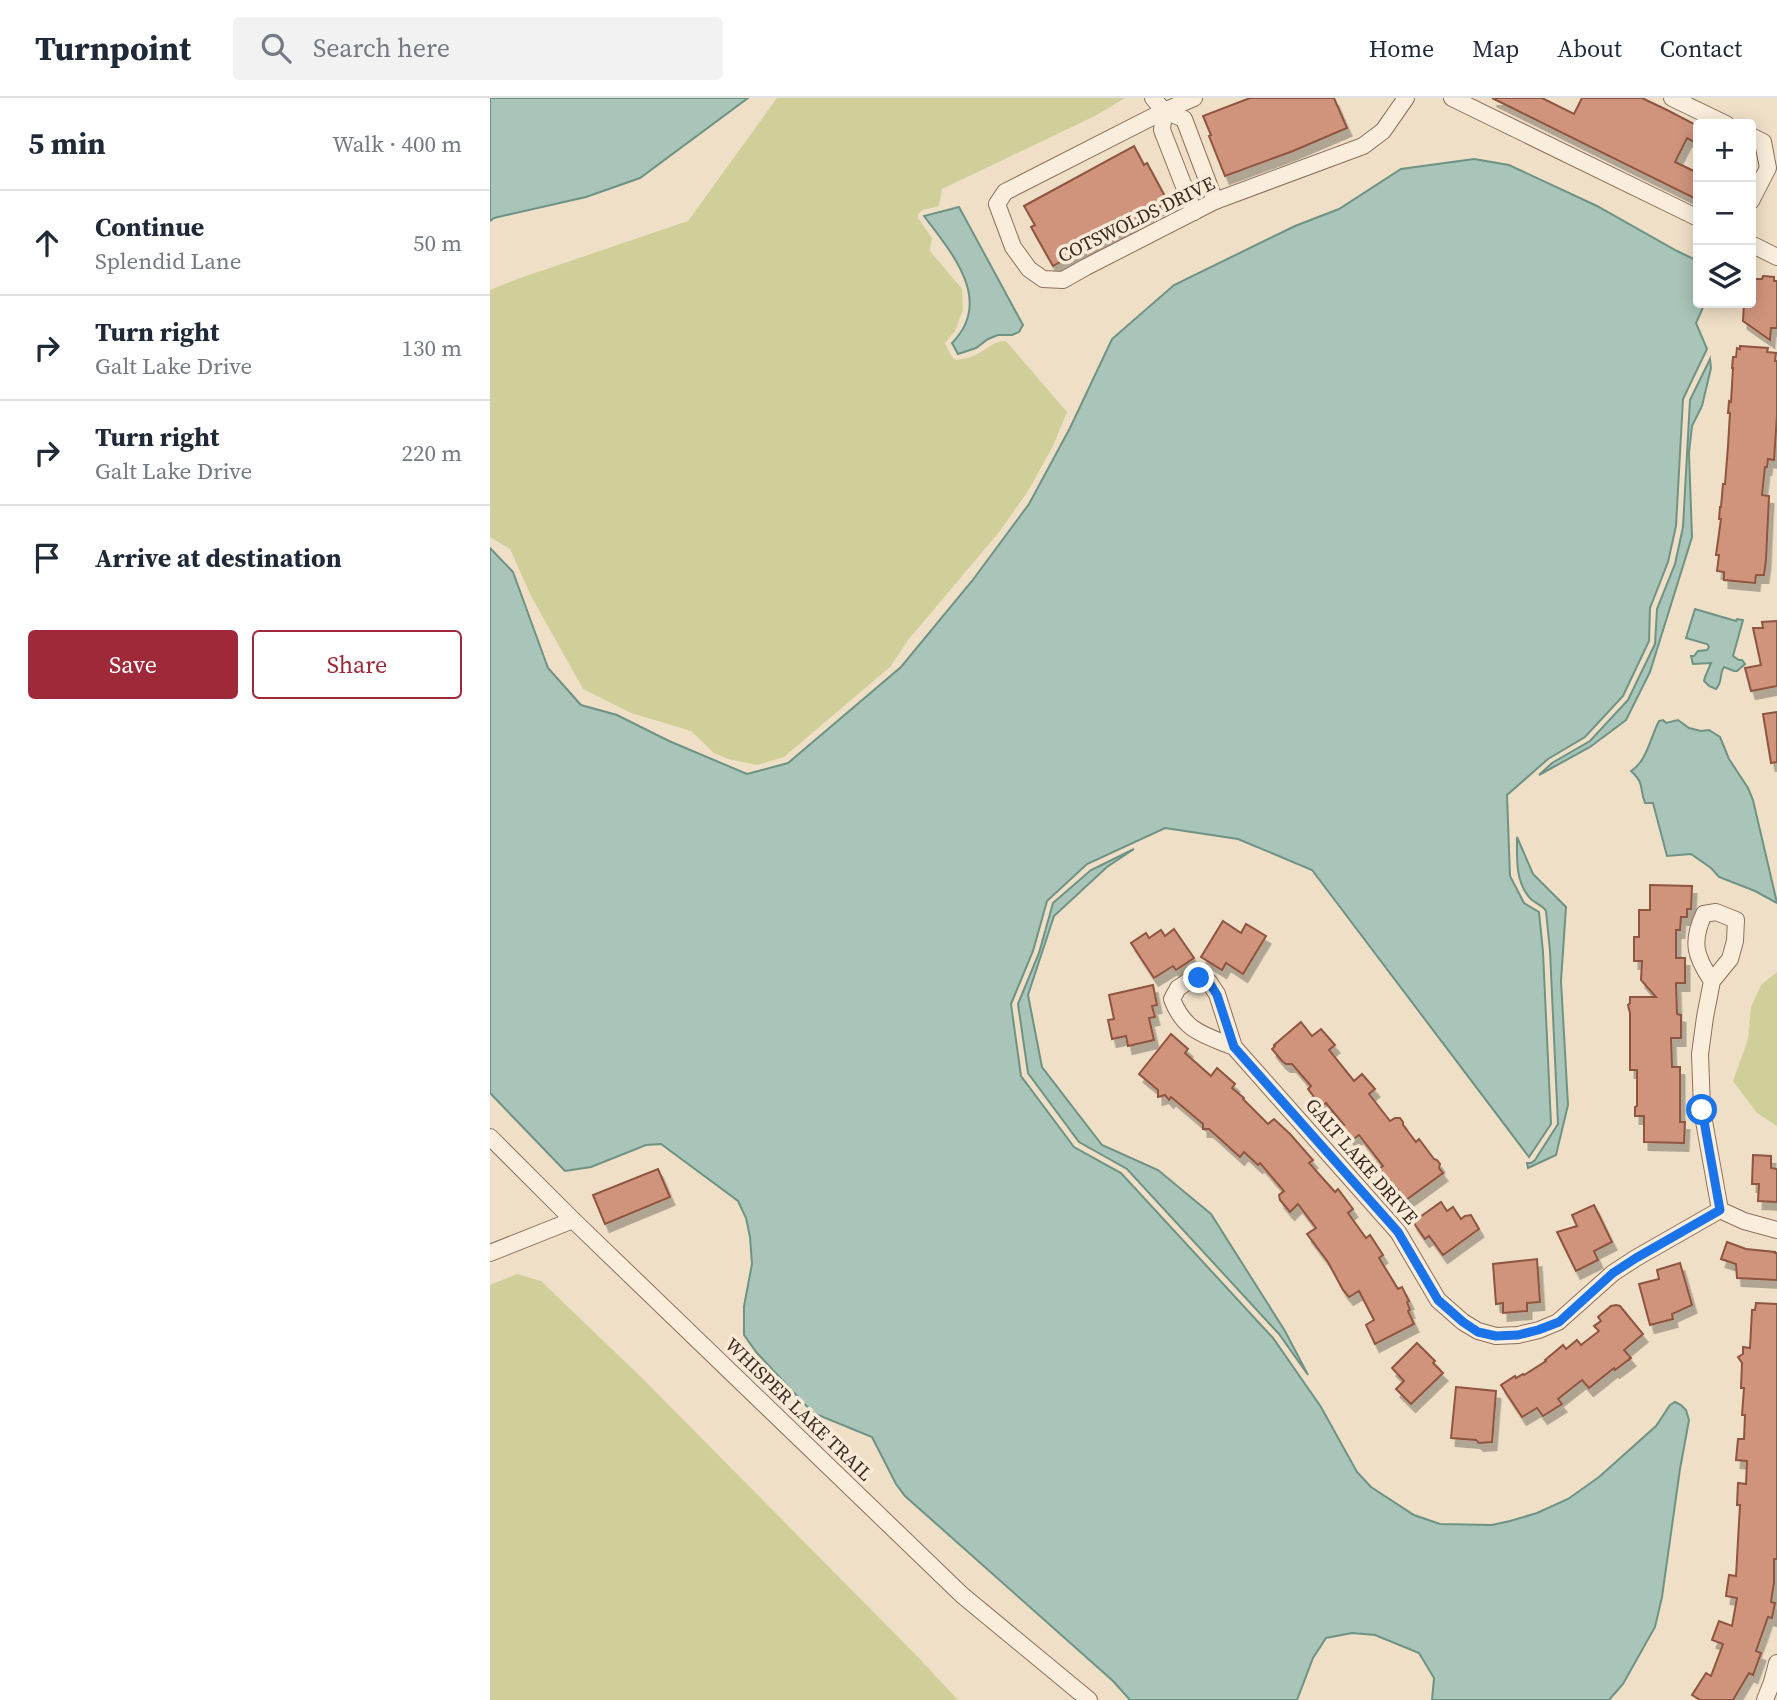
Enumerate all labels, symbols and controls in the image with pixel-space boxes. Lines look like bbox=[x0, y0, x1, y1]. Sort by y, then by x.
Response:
search box bbox=[233, 17, 723, 80]
text: Turnpoint bbox=[35, 26, 191, 71]
icon: search bbox=[257, 29, 295, 67]
text: Search here bbox=[313, 30, 450, 66]
text: Home bbox=[1369, 32, 1434, 65]
text: Map bbox=[1472, 32, 1519, 65]
text: About bbox=[1557, 32, 1622, 65]
text: Contact bbox=[1660, 32, 1742, 65]
map controls bbox=[1693, 119, 1756, 308]
button: + bbox=[1693, 119, 1756, 182]
text: 5 min bbox=[28, 123, 106, 164]
text: Walk · 400 m bbox=[332, 128, 462, 160]
street label: COTSWOLDS DRIVE bbox=[1053, 170, 1219, 268]
button: − bbox=[1693, 182, 1756, 245]
text: Continue bbox=[95, 209, 204, 245]
icon: ahead bbox=[28, 224, 66, 262]
text: 50 m bbox=[413, 227, 462, 259]
text: Splendid Lane bbox=[95, 245, 242, 277]
button: layers bbox=[1693, 245, 1756, 308]
text: Turn right bbox=[95, 314, 219, 350]
icon: right bbox=[28, 329, 66, 367]
text: 130 m bbox=[401, 332, 462, 364]
text: Galt Lake Drive bbox=[95, 350, 252, 382]
text: Turn right bbox=[95, 419, 219, 455]
icon: right bbox=[28, 434, 66, 472]
text: 220 m bbox=[401, 437, 462, 469]
text: Galt Lake Drive bbox=[95, 455, 252, 487]
icon: arrive bbox=[28, 539, 66, 577]
text: Arrive at destination bbox=[95, 540, 342, 576]
button: Save bbox=[28, 630, 238, 699]
button: Share bbox=[252, 630, 462, 699]
route end bbox=[1183, 962, 1214, 993]
street label: GALT LAKE DRIVE bbox=[1300, 1092, 1424, 1230]
route start bbox=[1686, 1094, 1717, 1125]
street label: WHISPER LAKE TRAIL bbox=[720, 1332, 878, 1486]

